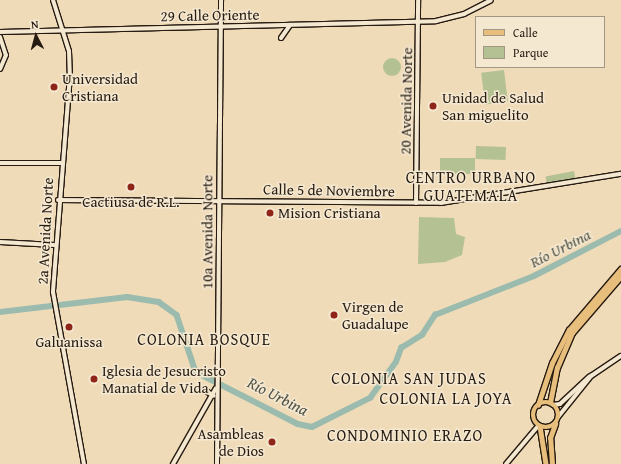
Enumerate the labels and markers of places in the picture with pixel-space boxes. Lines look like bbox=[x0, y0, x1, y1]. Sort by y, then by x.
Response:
place label: Universidad Cristiana bbox=[62, 69, 138, 104]
marker: Universidad Cristiana bbox=[49, 82, 59, 92]
place label: Unidad de Salud San miguelito bbox=[442, 88, 544, 123]
marker: Unidad de Salud San miguelito bbox=[427, 100, 439, 112]
marker: Cactiusa de R.L. bbox=[126, 182, 136, 192]
place label: Cactiusa de R.L. bbox=[82, 193, 180, 211]
place label: Mision Cristiana bbox=[278, 204, 381, 222]
marker: Mision Cristiana bbox=[265, 208, 275, 218]
place label: Virgen de Guadalupe bbox=[342, 297, 409, 332]
marker: Virgen de Guadalupe bbox=[329, 310, 339, 320]
marker: Galuanissa bbox=[64, 322, 74, 332]
place label: Galuanissa bbox=[36, 333, 102, 351]
place label: Iglesia de Jesucristo Manatial de Vida bbox=[102, 361, 226, 396]
marker: Iglesia de Jesucristo Manatial de Vida bbox=[89, 374, 99, 384]
place label: Asambleas de Dios bbox=[198, 424, 264, 459]
marker: Asambleas de Dios bbox=[267, 437, 277, 447]

